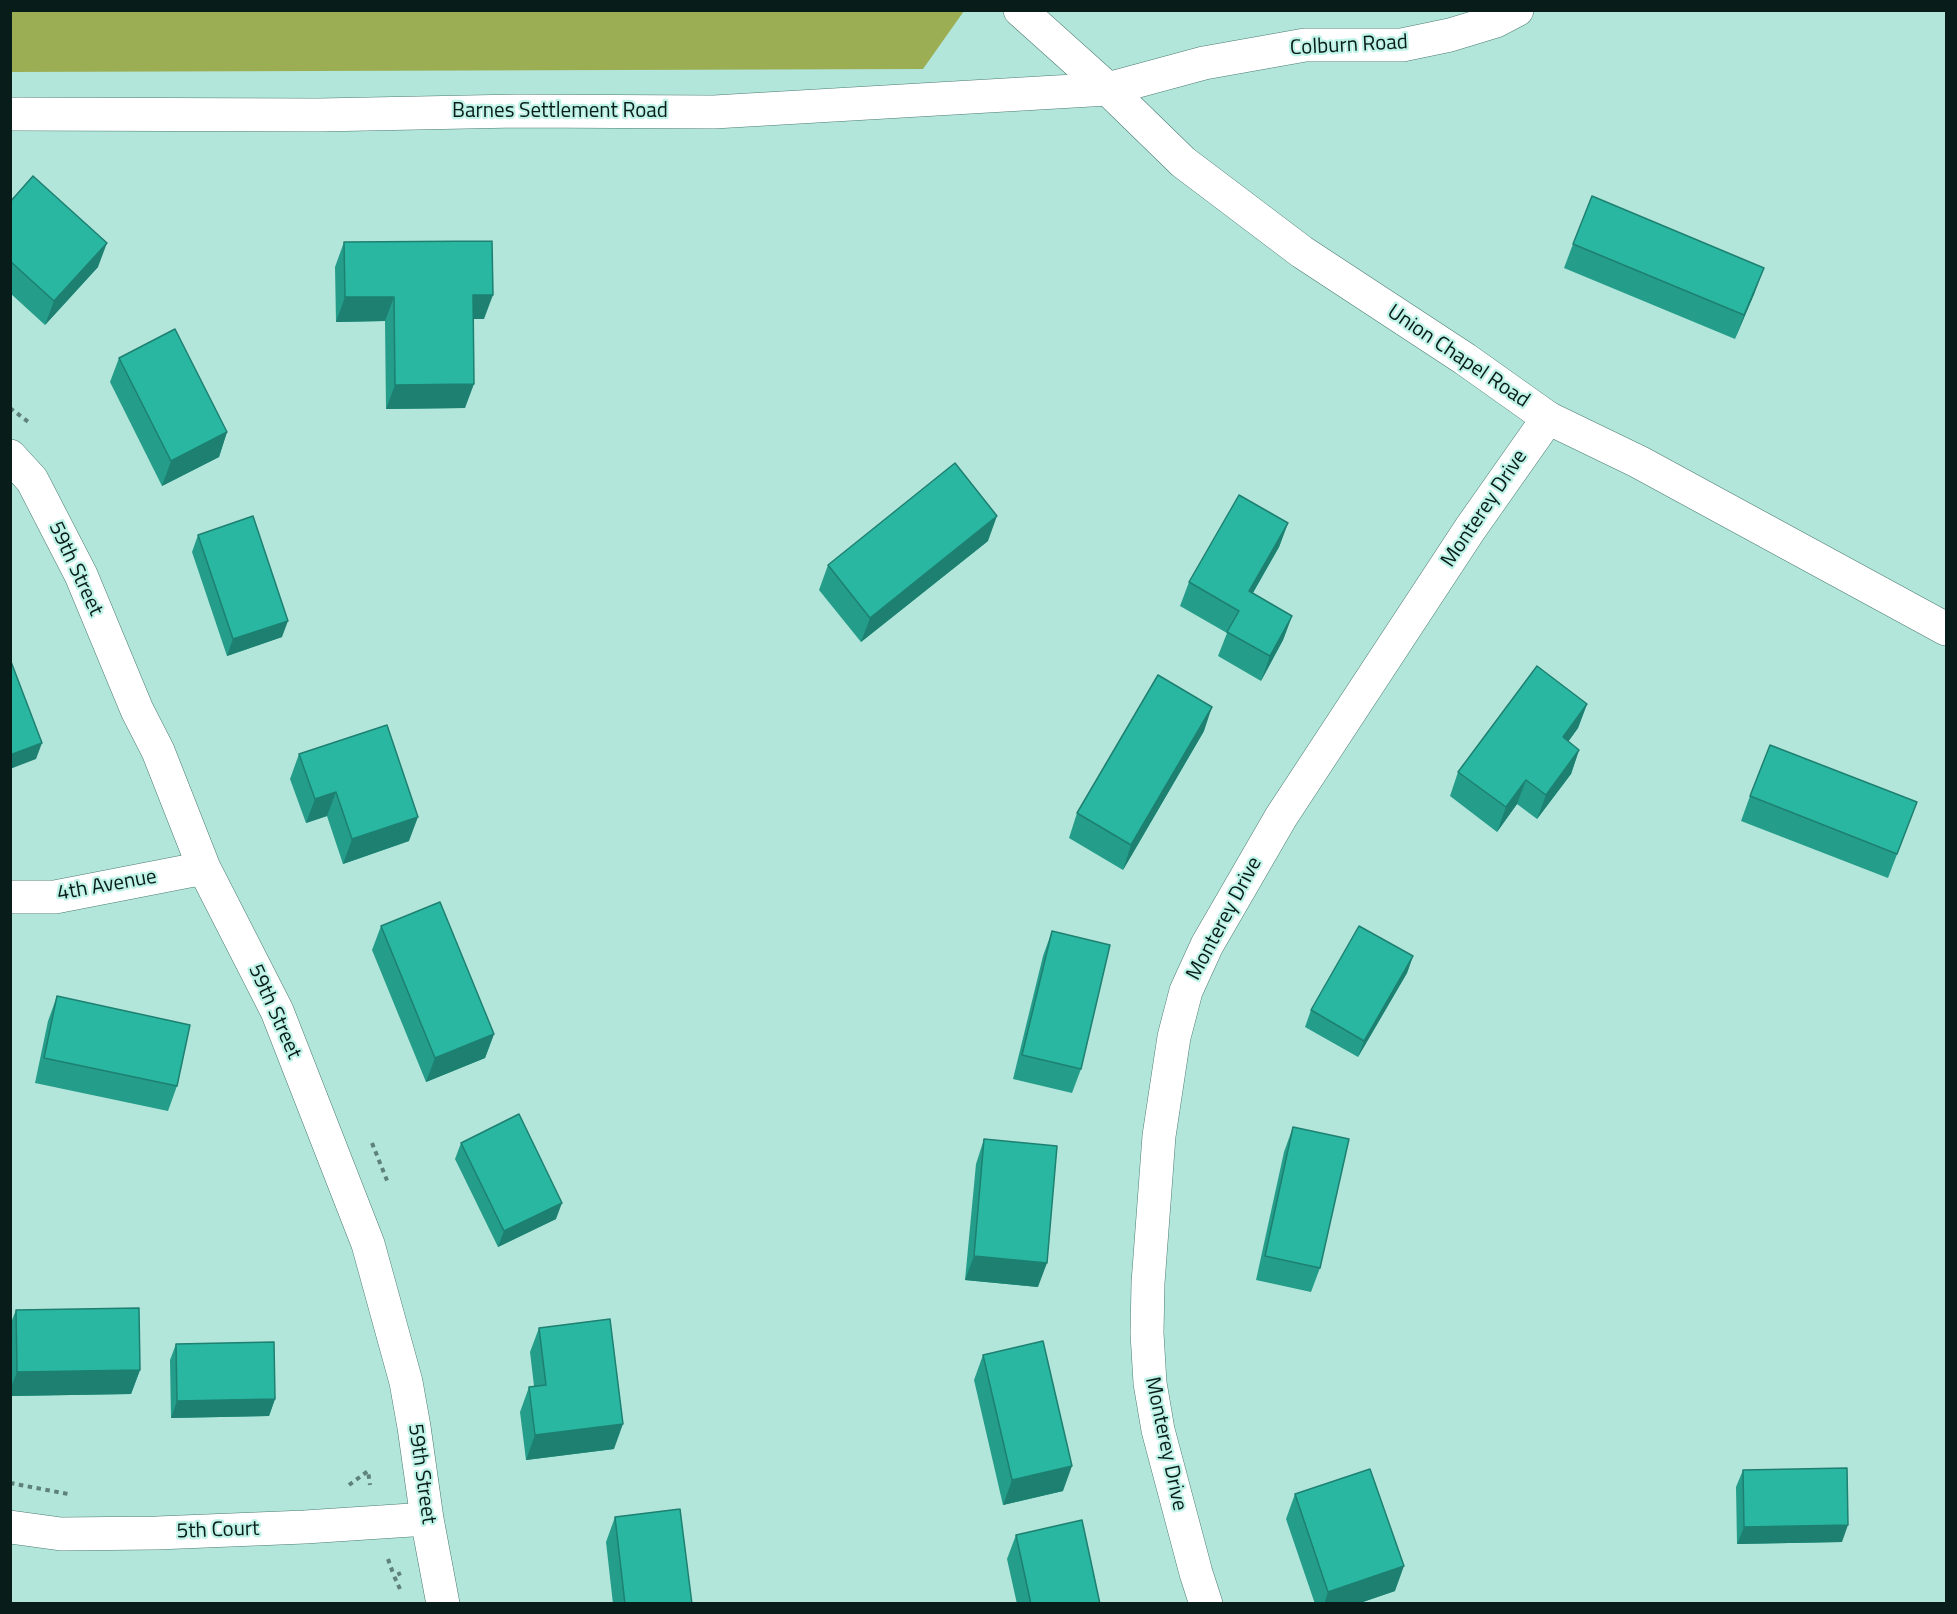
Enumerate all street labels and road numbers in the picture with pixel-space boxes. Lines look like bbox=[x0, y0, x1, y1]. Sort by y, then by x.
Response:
street label: Colburn Road bbox=[1289, 30, 1409, 62]
street label: Barnes Settlement Road bbox=[452, 99, 668, 125]
street label: Union Chapel Road bbox=[1382, 300, 1534, 414]
street label: Monterey Drive bbox=[1437, 446, 1533, 572]
street label: 59th Street bbox=[42, 518, 108, 620]
street label: Monterey Drive bbox=[1182, 853, 1268, 985]
street label: 4th Avenue bbox=[55, 865, 159, 907]
street label: 59th Street bbox=[242, 961, 306, 1063]
street label: Monterey Drive bbox=[1139, 1375, 1191, 1513]
street label: 59th Street bbox=[401, 1422, 441, 1526]
street label: 5th Court bbox=[176, 1517, 260, 1545]

